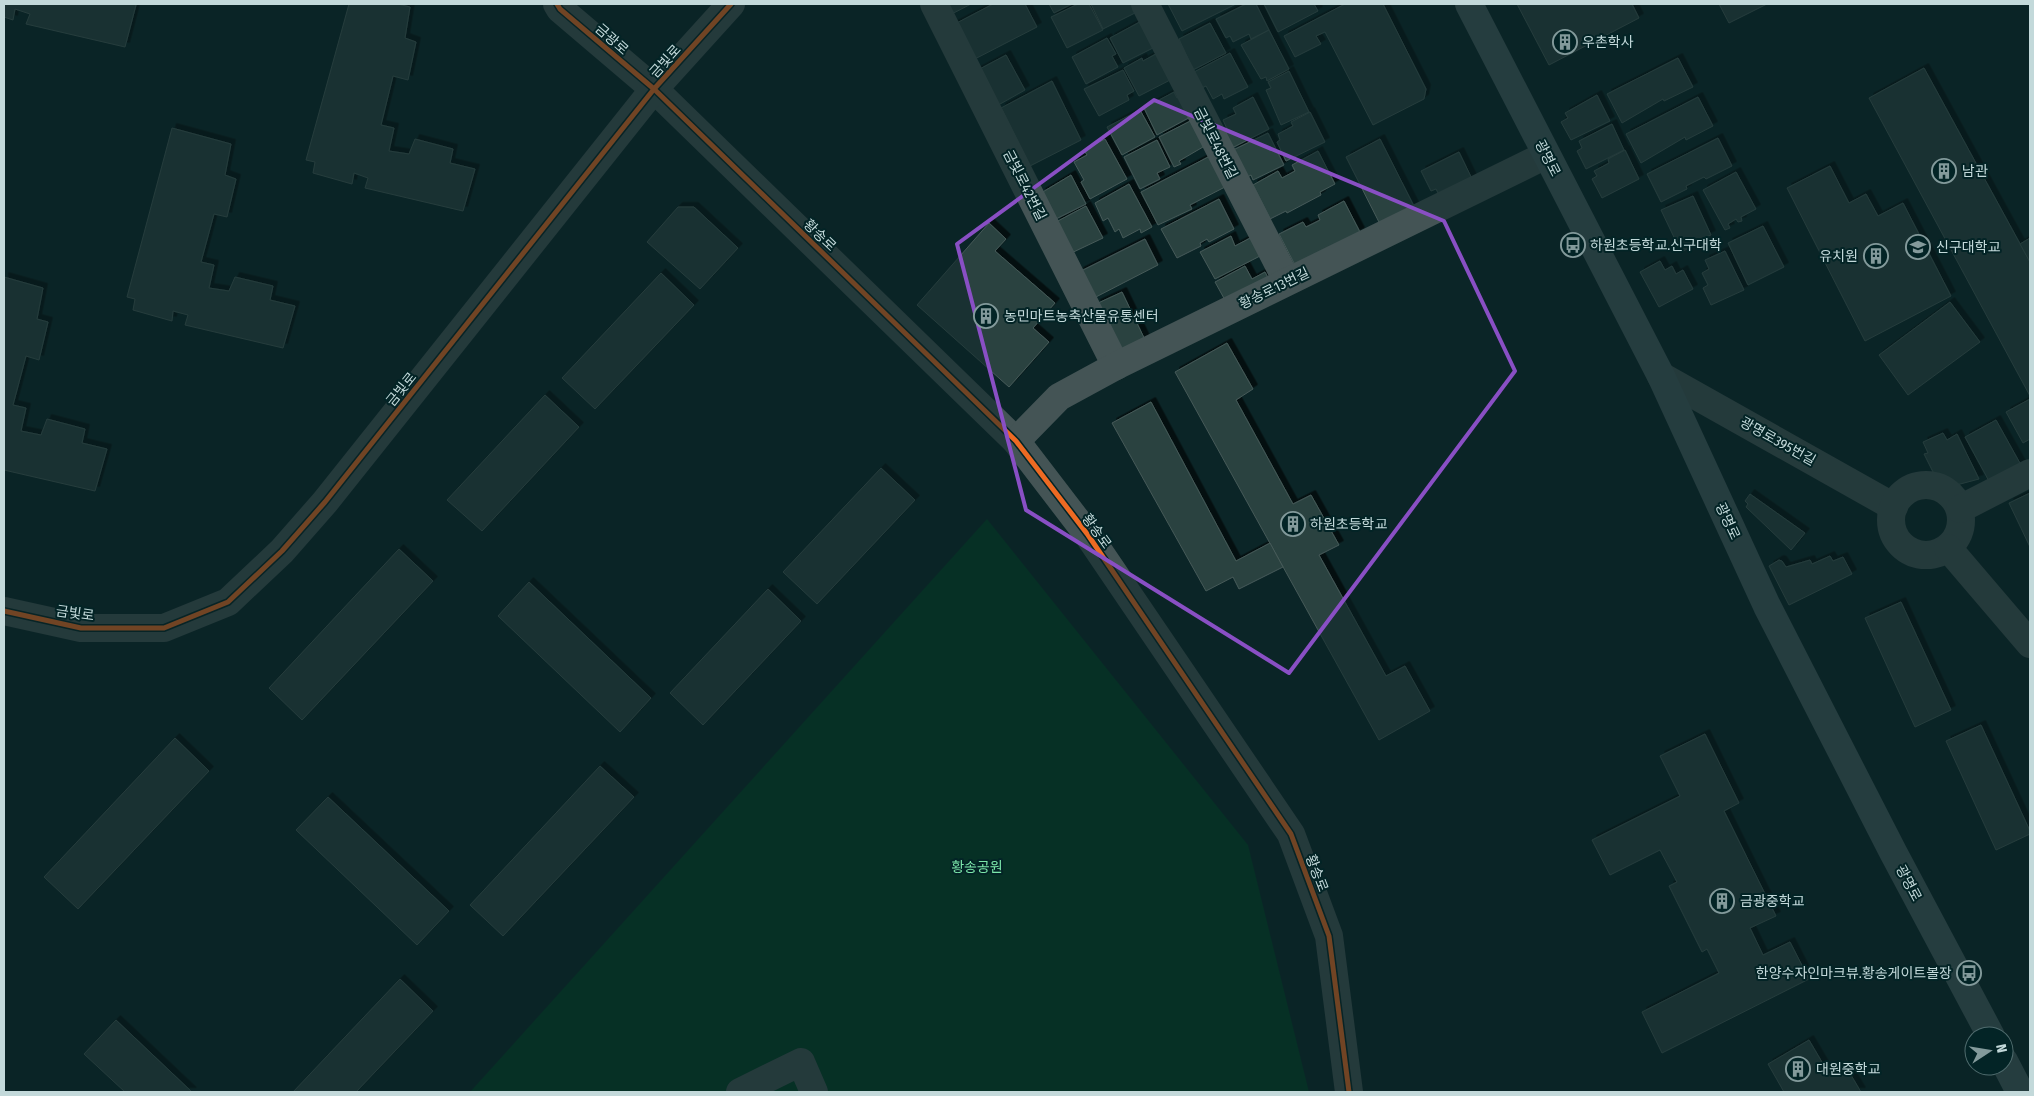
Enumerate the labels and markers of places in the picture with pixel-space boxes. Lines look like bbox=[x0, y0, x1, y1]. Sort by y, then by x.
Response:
building icon: 우촌학사 bbox=[1552, 29, 1578, 55]
place label: 우촌학사 bbox=[1582, 34, 1634, 51]
building icon: 남관 bbox=[1931, 158, 1957, 184]
place label: 남관 bbox=[1962, 163, 1988, 180]
bus stop icon: 하원초등학교.신구대학 bbox=[1560, 232, 1586, 258]
school or university icon: 신구대학교 bbox=[1905, 234, 1931, 260]
place label: 하원초등학교.신구대학 bbox=[1590, 237, 1722, 254]
place label: 신구대학교 bbox=[1936, 239, 2001, 256]
building icon: 유치원 bbox=[1863, 243, 1889, 269]
place label: 유치원 bbox=[1819, 248, 1858, 265]
building icon: 농민마트농축산물유통센터 bbox=[973, 303, 999, 329]
place label: 농민마트농축산물유통센터 bbox=[1004, 308, 1159, 325]
building icon: 하원초등학교 bbox=[1280, 511, 1306, 537]
place label: 하원초등학교 bbox=[1310, 516, 1387, 533]
building icon: 금광중학교 bbox=[1709, 888, 1735, 914]
place label: 금광중학교 bbox=[1740, 893, 1805, 910]
bus stop icon: 한양수자인마크뷰.황송게이트볼장 bbox=[1956, 960, 1982, 986]
place label: 한양수자인마크뷰.황송게이트볼장 bbox=[1756, 965, 1952, 982]
building icon: 대원중학교 bbox=[1785, 1056, 1811, 1082]
place label: 대원중학교 bbox=[1816, 1061, 1881, 1078]

